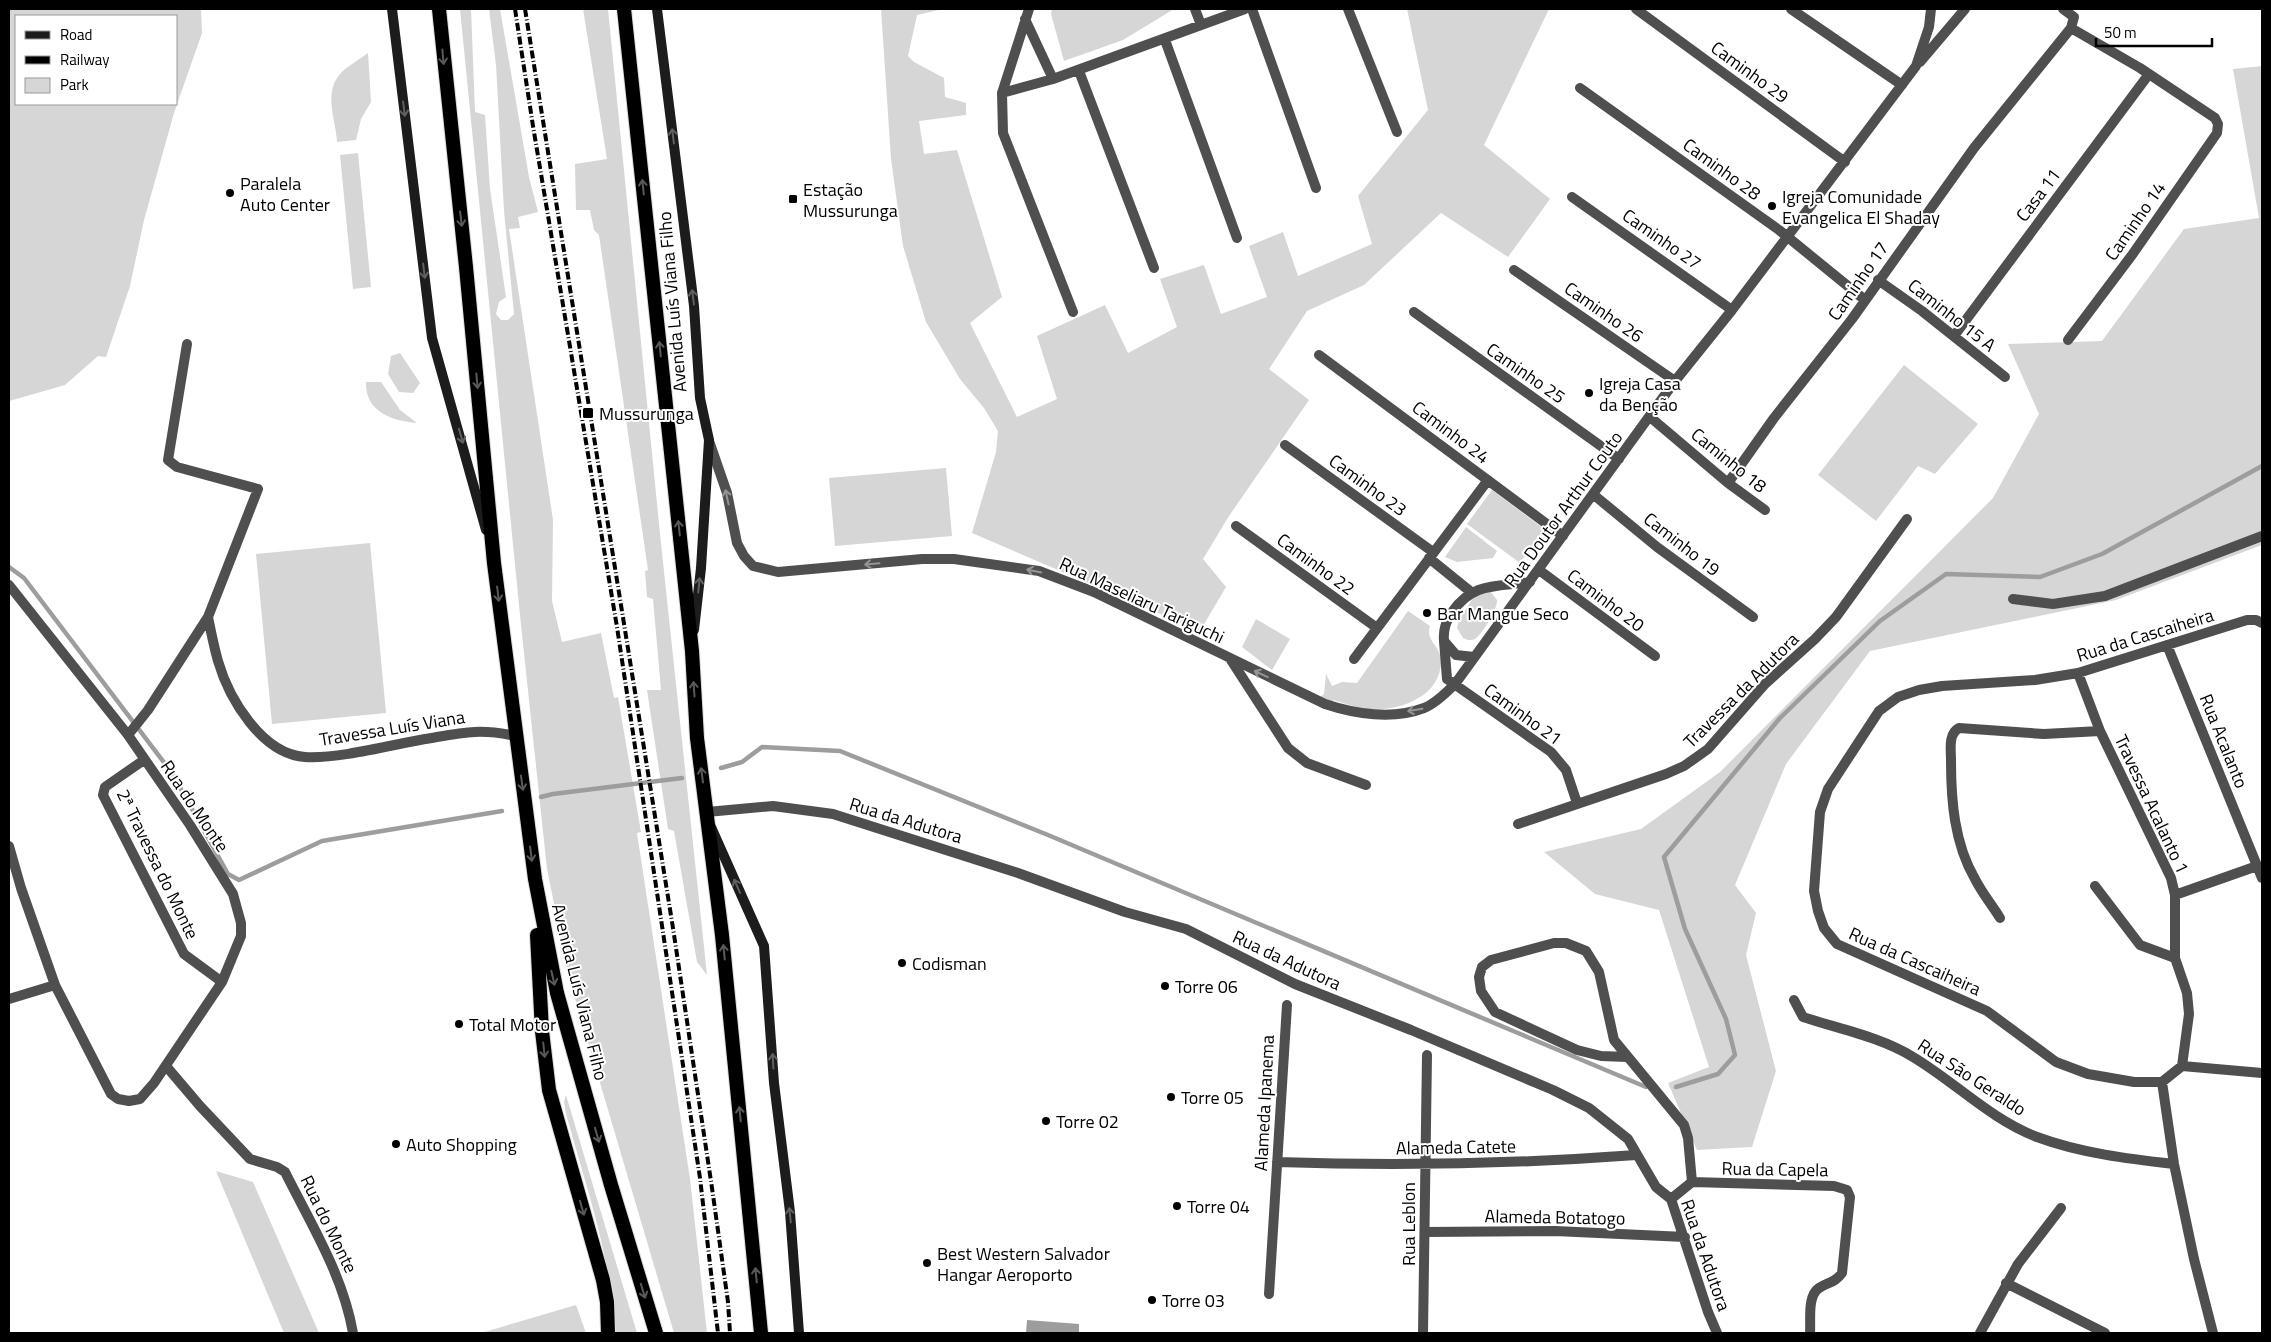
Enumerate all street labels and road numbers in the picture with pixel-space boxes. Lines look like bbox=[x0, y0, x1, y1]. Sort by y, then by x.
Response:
street label: Caminho 29 bbox=[1705, 34, 1795, 110]
street label: Caminho 28 bbox=[1677, 131, 1767, 207]
street label: Casa 11 bbox=[2009, 163, 2067, 227]
street label: Caminho 14 bbox=[2098, 176, 2172, 266]
street label: Caminho 27 bbox=[1617, 202, 1707, 276]
street label: Avenida Luís Viana Filho bbox=[651, 211, 693, 393]
street label: Caminho 17 bbox=[1821, 236, 1895, 326]
street label: Caminho 15 A bbox=[1902, 272, 2002, 358]
street label: Caminho 26 bbox=[1559, 275, 1649, 349]
street label: Caminho 25 bbox=[1481, 336, 1571, 410]
street label: Caminho 24 bbox=[1407, 394, 1495, 470]
street label: Caminho 18 bbox=[1685, 421, 1773, 499]
street label: Rua Doutor Arthur Couto bbox=[1497, 425, 1629, 593]
street label: Caminho 23 bbox=[1323, 447, 1413, 523]
street label: Caminho 19 bbox=[1638, 505, 1726, 583]
street label: Caminho 22 bbox=[1271, 526, 1361, 602]
street label: Rua Maseliaru Tariguchi bbox=[1055, 550, 1229, 650]
street label: Caminho 20 bbox=[1562, 562, 1650, 638]
street label: Rua da Cascaiheira bbox=[2073, 601, 2217, 669]
street label: Travessa da Adutora bbox=[1677, 626, 1805, 754]
street label: Caminho 21 bbox=[1478, 676, 1568, 752]
street label: Rua Acalanto bbox=[2193, 690, 2255, 792]
street label: Travessa Luís Viana bbox=[317, 703, 467, 753]
street label: Travessa Acalanto 1 bbox=[2108, 730, 2196, 878]
street label: Rua do Monte bbox=[154, 754, 236, 858]
street label: 2ª Travessa do Monte bbox=[110, 784, 206, 944]
street label: Rua da Adutora bbox=[846, 790, 966, 850]
street label: Avenida Luís Viana Filho bbox=[545, 901, 615, 1083]
street label: Rua da Cascaiheira bbox=[1845, 920, 1985, 1002]
street label: Rua da Adutora bbox=[1228, 923, 1346, 997]
street label: Rua São Geraldo bbox=[1912, 1032, 2032, 1122]
street label: Alameda Ipanema bbox=[1247, 1034, 1281, 1172]
street label: Alameda Catete bbox=[1396, 1132, 1516, 1162]
street label: Rua da Capela bbox=[1721, 1155, 1829, 1183]
street label: Rua do Monte bbox=[294, 1170, 364, 1278]
street label: Rua Leblon bbox=[1395, 1182, 1422, 1266]
street label: Rua da Adutora bbox=[1674, 1195, 1738, 1315]
street label: Alameda Botatogo bbox=[1484, 1202, 1626, 1232]

